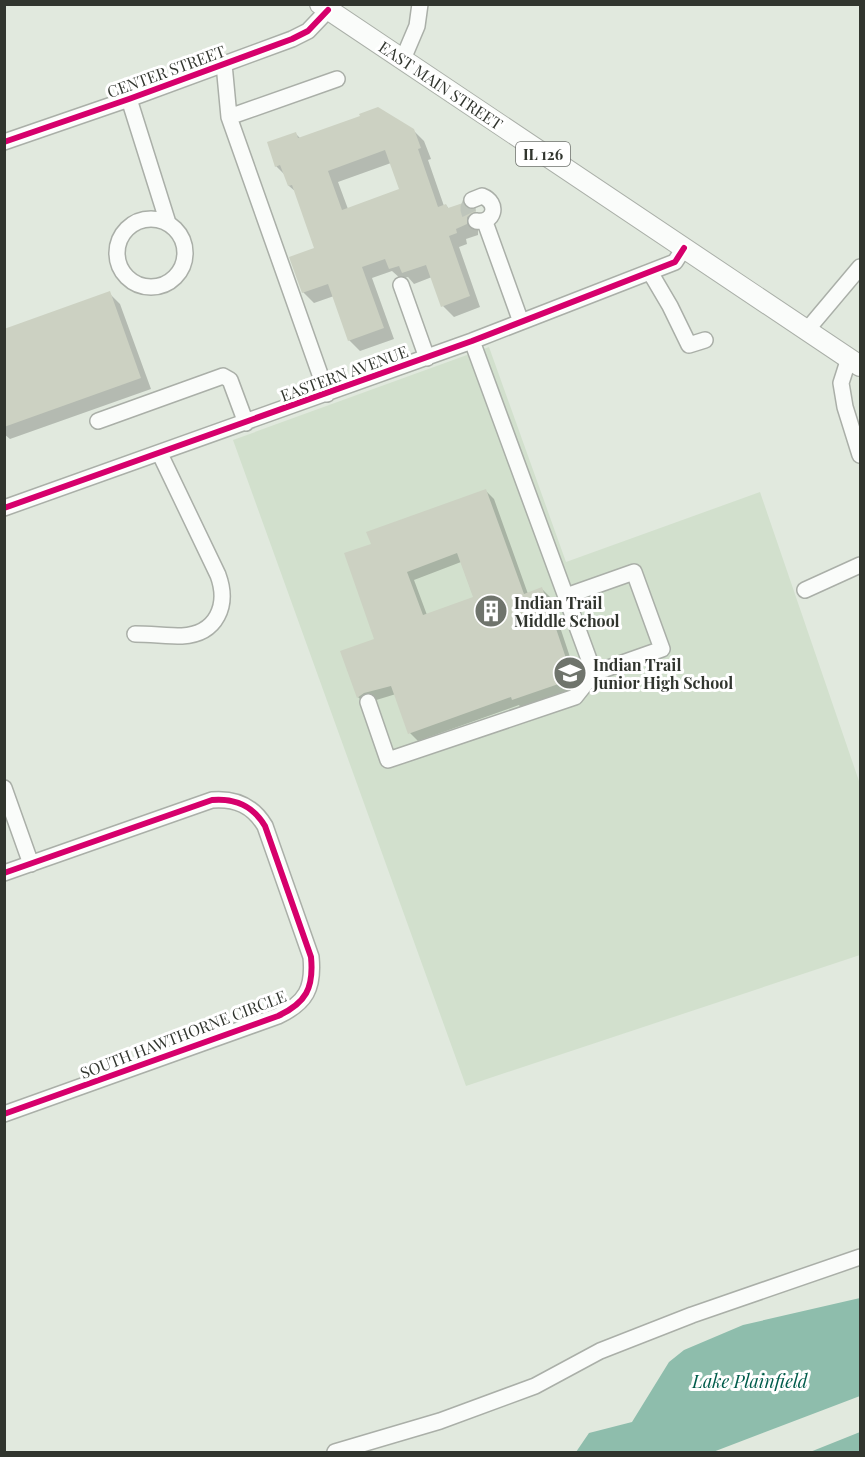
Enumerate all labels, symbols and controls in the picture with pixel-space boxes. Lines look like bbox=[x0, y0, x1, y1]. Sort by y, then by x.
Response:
street label: EAST MAIN STREET bbox=[375, 36, 507, 134]
street label: CENTER STREET bbox=[104, 40, 228, 102]
road number: IL 126 bbox=[516, 142, 570, 166]
street label: EASTERN AVENUE bbox=[277, 340, 411, 406]
place label: Indian Trail Middle School bbox=[514, 592, 620, 631]
building icon: Indian Trail Middle School bbox=[473, 593, 509, 629]
place label: Indian Trail Junior High School bbox=[592, 654, 733, 693]
school or university icon: Indian Trail Junior High School bbox=[552, 655, 588, 691]
street label: SOUTH HAWTHORNE CIRCLE bbox=[77, 985, 289, 1083]
water label: Lake Plainfield bbox=[691, 1369, 809, 1393]

